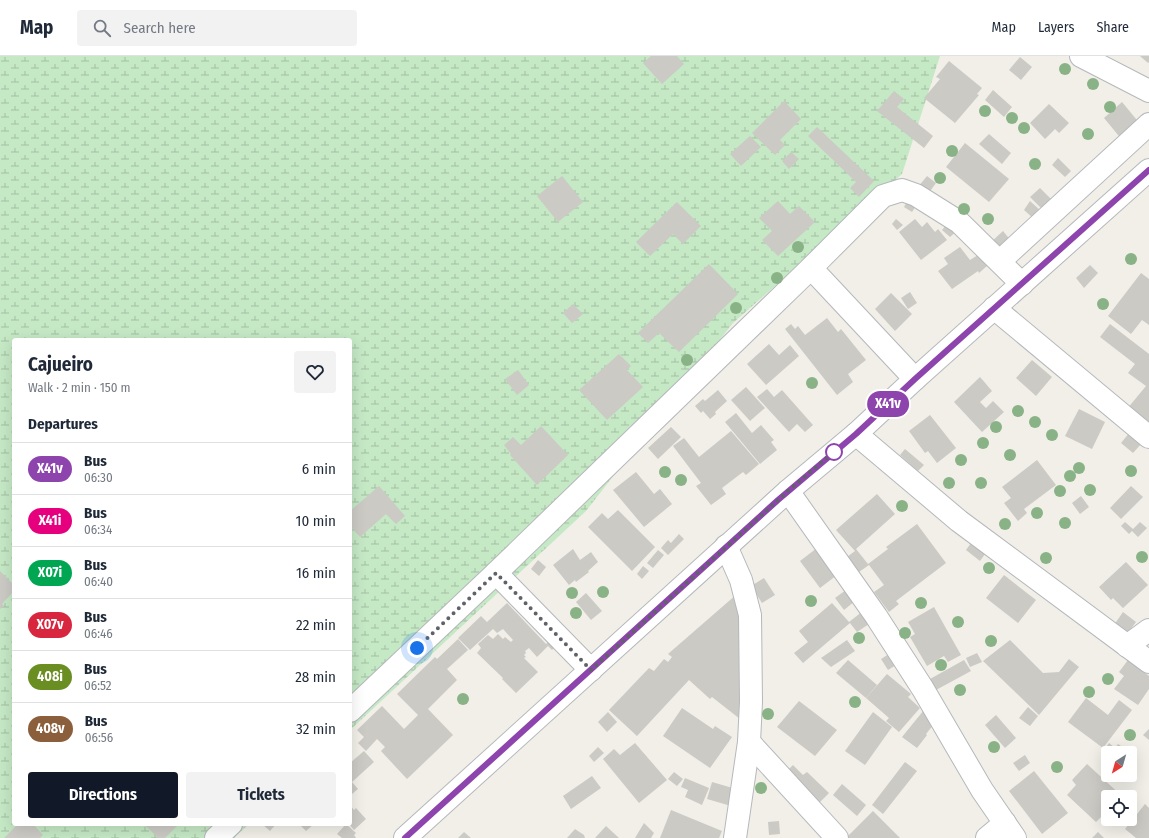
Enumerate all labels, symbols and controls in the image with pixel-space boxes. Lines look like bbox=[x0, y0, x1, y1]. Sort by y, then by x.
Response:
search box bbox=[77, 10, 357, 46]
text: Map bbox=[20, 16, 53, 39]
icon: search bbox=[91, 17, 113, 39]
text: Search here bbox=[123, 19, 196, 37]
text: Map bbox=[992, 19, 1016, 36]
text: Layers bbox=[1038, 19, 1074, 36]
text: Share bbox=[1096, 19, 1129, 36]
button: heart bbox=[294, 351, 336, 393]
text: Cajueiro bbox=[28, 353, 93, 376]
text: Walk · 2 min · 150 m bbox=[28, 380, 131, 395]
line badge: X41v bbox=[860, 391, 916, 417]
text: X41v bbox=[875, 395, 901, 412]
text: Departures bbox=[28, 415, 98, 433]
unlabelled marker bbox=[825, 443, 843, 461]
text: Bus bbox=[84, 452, 107, 470]
text: X41v bbox=[37, 460, 63, 477]
text: 6 min bbox=[302, 460, 336, 478]
text: 06:30 bbox=[84, 470, 113, 485]
text: Bus bbox=[84, 504, 107, 522]
text: X41i bbox=[39, 512, 61, 529]
text: 10 min bbox=[296, 512, 336, 530]
text: 06:34 bbox=[84, 522, 112, 537]
text: Bus bbox=[84, 556, 107, 574]
text: X07i bbox=[38, 564, 62, 581]
text: 16 min bbox=[296, 564, 336, 582]
text: 06:40 bbox=[84, 574, 113, 589]
text: Bus bbox=[84, 608, 107, 626]
text: X07v bbox=[36, 616, 64, 633]
text: 22 min bbox=[296, 616, 336, 634]
text: 06:46 bbox=[84, 626, 113, 641]
your location bbox=[407, 638, 427, 658]
text: Bus bbox=[84, 660, 107, 678]
text: 408i bbox=[37, 668, 63, 685]
text: 28 min bbox=[295, 668, 336, 686]
text: 06:52 bbox=[84, 678, 112, 693]
text: Bus bbox=[85, 712, 107, 730]
text: 408v bbox=[36, 720, 65, 737]
text: 32 min bbox=[296, 720, 336, 738]
text: 06:56 bbox=[85, 730, 113, 745]
north arrow bbox=[1101, 746, 1137, 782]
map controls bbox=[1101, 746, 1137, 826]
button: Directions bbox=[28, 772, 178, 818]
button: Tickets bbox=[186, 772, 336, 818]
button: locate bbox=[1101, 790, 1137, 826]

